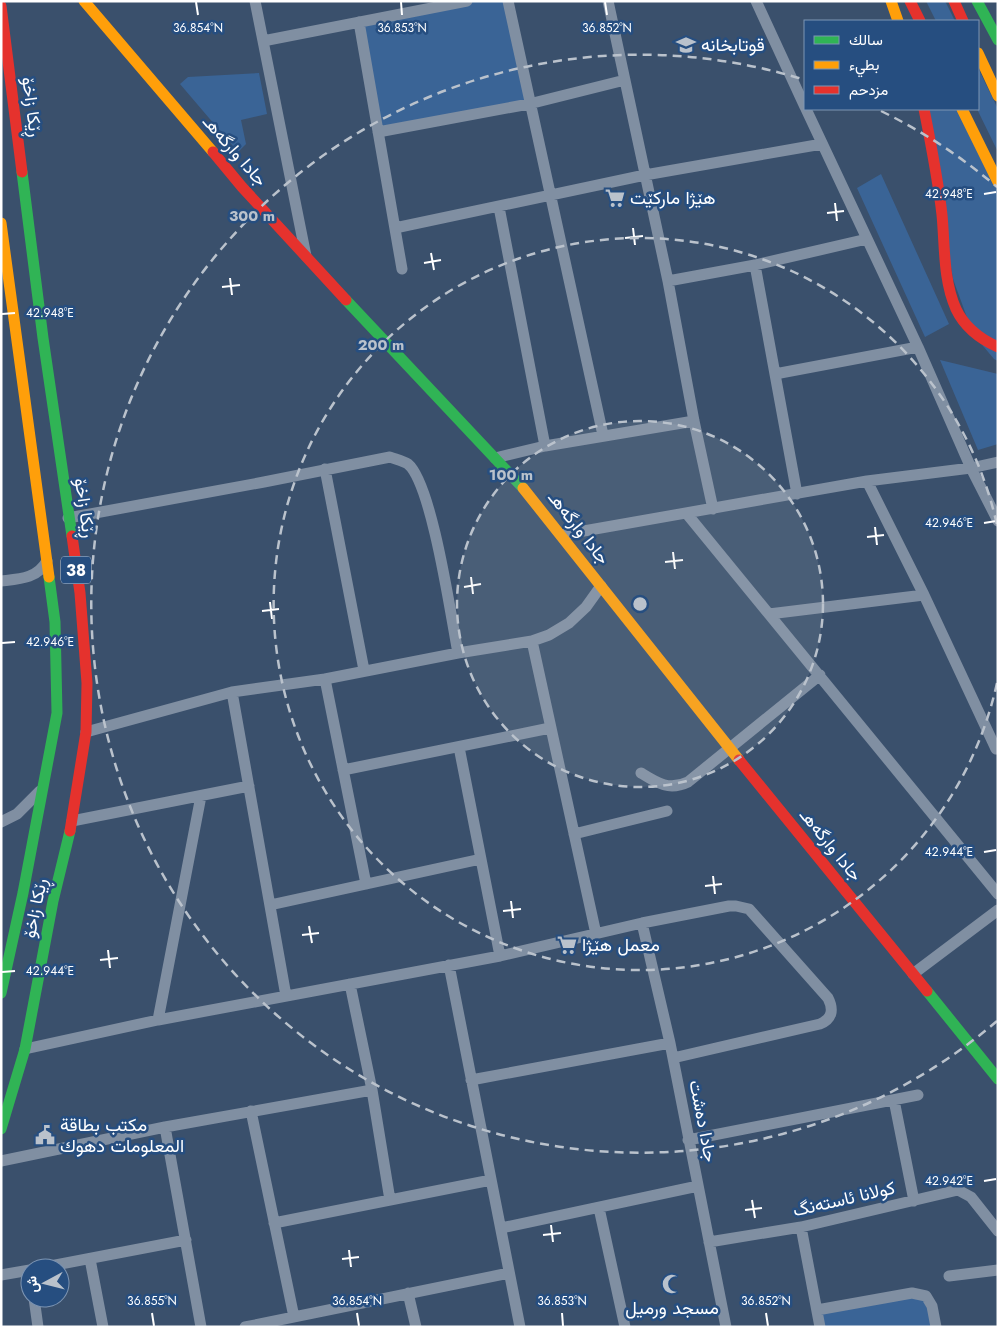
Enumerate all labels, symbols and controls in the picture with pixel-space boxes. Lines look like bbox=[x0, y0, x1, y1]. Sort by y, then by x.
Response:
text: 36.854°N bbox=[173, 19, 223, 37]
text: 36.853°N bbox=[377, 19, 427, 37]
text: 36.852°N bbox=[582, 19, 632, 37]
legend bbox=[804, 20, 979, 110]
text: سالك bbox=[849, 29, 883, 51]
place label: قوتابخانه bbox=[701, 32, 765, 58]
school or university icon: قوتابخانه bbox=[675, 34, 697, 56]
text: بطيء bbox=[849, 54, 879, 78]
street label: ڕێکا زاخۆ bbox=[14, 76, 49, 139]
text: مزدحم bbox=[849, 79, 888, 101]
street label: جادا وارگه‌هـ bbox=[196, 109, 273, 192]
place label: هێژا ماركێت bbox=[630, 185, 716, 211]
text: 42.948°E bbox=[925, 185, 973, 203]
supermarket icon: هێژا ماركێت bbox=[604, 187, 626, 209]
text: 300 m bbox=[229, 205, 275, 227]
text: 42.948°E bbox=[26, 304, 74, 322]
text: 200 m bbox=[358, 334, 404, 356]
text: 100 m bbox=[489, 464, 533, 486]
street label: ڕێکا زاخۆ bbox=[67, 476, 102, 540]
street label: جادا وارگه‌هـ bbox=[542, 485, 616, 570]
text: 42.946°E bbox=[925, 514, 973, 532]
road number: 38 bbox=[61, 556, 91, 584]
centre of rings bbox=[631, 595, 649, 613]
text: 42.946°E bbox=[26, 633, 74, 651]
street label: جادا وارگه‌هـ bbox=[793, 802, 868, 887]
text: 42.944°E bbox=[925, 843, 973, 861]
street label: ڕێکا زاخۆ bbox=[16, 876, 55, 940]
place label: معمل ھێژا bbox=[582, 932, 660, 958]
supermarket icon: معمل ھێژا bbox=[556, 934, 578, 956]
text: 42.944°E bbox=[26, 962, 74, 980]
street label: جادا دەشت bbox=[682, 1078, 724, 1164]
place label: مكتب بطاقة المعلومات دهوك bbox=[60, 1112, 184, 1159]
public building icon: مكتب بطاقة المعلومات دهوك bbox=[34, 1124, 56, 1146]
text: 42.942°E bbox=[925, 1172, 973, 1190]
street label: کولانا ئاستەنگ bbox=[790, 1175, 898, 1223]
north arrow bbox=[20, 1258, 70, 1308]
mosque icon: مسجد ورميل bbox=[661, 1273, 683, 1295]
text: ش bbox=[21, 1275, 43, 1294]
text: 36.855°N bbox=[127, 1292, 177, 1310]
text: 36.854°N bbox=[332, 1292, 382, 1310]
text: 36.853°N bbox=[537, 1292, 587, 1310]
text: 36.852°N bbox=[741, 1292, 791, 1310]
place label: مسجد ورميل bbox=[625, 1295, 719, 1321]

